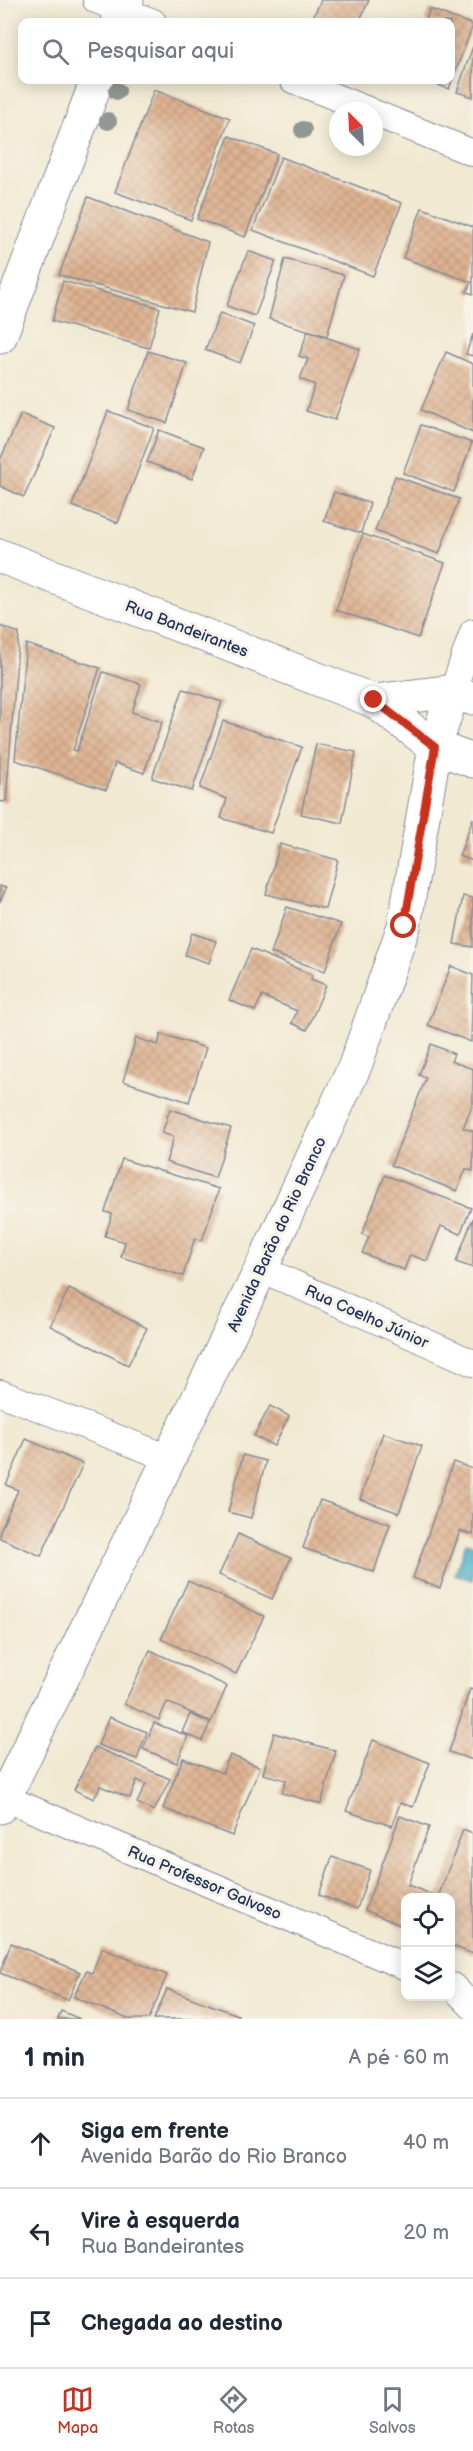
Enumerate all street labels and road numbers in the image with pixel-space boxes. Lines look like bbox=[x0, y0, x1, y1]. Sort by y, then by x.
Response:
street label: Rua Bandeirantes bbox=[122, 597, 251, 662]
street label: Avenida Barão do Rio Branco bbox=[224, 1134, 331, 1335]
street label: Rua Coelho Júnior bbox=[302, 1282, 431, 1353]
street label: Rua Professor Galvoso bbox=[125, 1842, 284, 1924]

